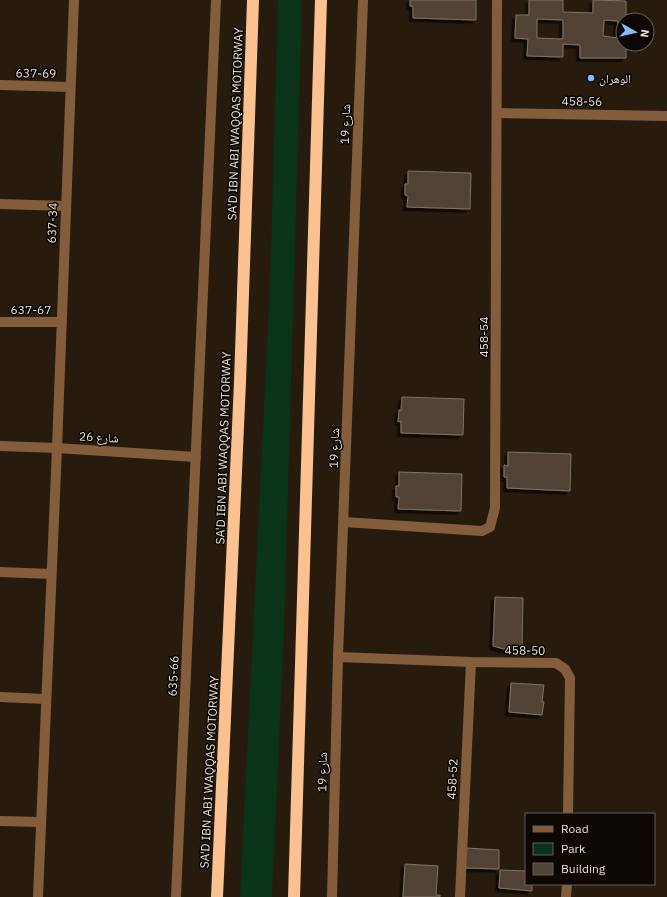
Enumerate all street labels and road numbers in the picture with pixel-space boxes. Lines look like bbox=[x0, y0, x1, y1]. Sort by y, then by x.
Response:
street label: SA'D IBN ABI WAQQAS MOTORWAY bbox=[224, 27, 246, 221]
street label: 637-69 bbox=[15, 65, 57, 81]
street label: 458-56 bbox=[561, 93, 603, 109]
street label: شارع 19 bbox=[337, 104, 354, 144]
street label: 637-34 bbox=[44, 202, 60, 244]
street label: 637-67 bbox=[11, 302, 51, 317]
street label: 458-54 bbox=[476, 317, 491, 357]
street label: SA'D IBN ABI WAQQAS MOTORWAY bbox=[212, 351, 234, 545]
street label: شارع 26 bbox=[79, 428, 119, 447]
street label: شارع 19 bbox=[326, 428, 343, 468]
street label: 458-50 bbox=[504, 642, 546, 658]
street label: 635-66 bbox=[164, 655, 182, 697]
street label: SA'D IBN ABI WAQQAS MOTORWAY bbox=[196, 675, 222, 869]
street label: شارع 19 bbox=[314, 752, 331, 792]
street label: 458-52 bbox=[443, 758, 461, 800]

